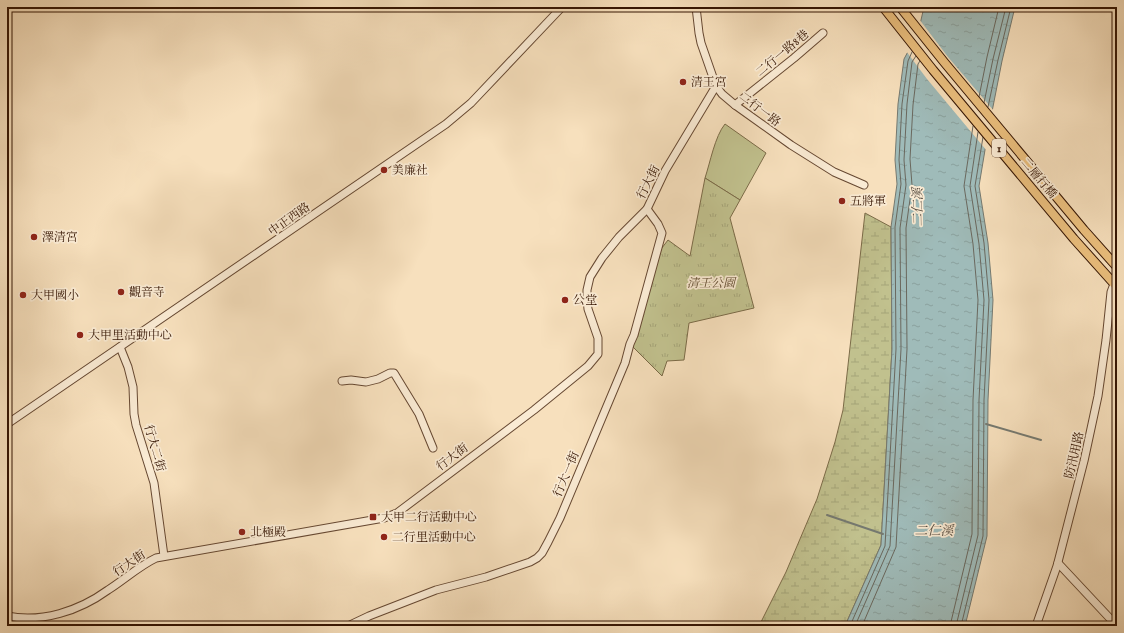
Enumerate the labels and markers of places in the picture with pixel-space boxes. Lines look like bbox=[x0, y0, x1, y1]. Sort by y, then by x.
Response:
place label: 清王宮 bbox=[691, 75, 727, 90]
marker: 清王宮 bbox=[678, 77, 688, 87]
place label: 美廉社 bbox=[392, 163, 428, 178]
marker: 美廉社 bbox=[379, 165, 389, 175]
place label: 五將軍 bbox=[850, 194, 886, 209]
marker: 五將軍 bbox=[837, 196, 847, 206]
place label: 澤清宮 bbox=[42, 230, 78, 245]
marker: 澤清宮 bbox=[29, 232, 39, 242]
place label: 觀音寺 bbox=[129, 285, 165, 300]
marker: 觀音寺 bbox=[116, 287, 126, 297]
place label: 大甲國小 bbox=[31, 288, 79, 303]
marker: 大甲國小 bbox=[18, 290, 28, 300]
place label: 公堂 bbox=[573, 293, 597, 308]
marker: 公堂 bbox=[560, 295, 570, 305]
place label: 大甲里活動中心 bbox=[88, 328, 172, 343]
marker: 大甲里活動中心 bbox=[75, 330, 85, 340]
place label: 大甲二行活動中心 bbox=[381, 510, 477, 525]
marker: 大甲二行活動中心 bbox=[368, 512, 378, 522]
place label: 北極殿 bbox=[250, 525, 286, 540]
marker: 北極殿 bbox=[237, 527, 247, 537]
place label: 二行里活動中心 bbox=[392, 530, 476, 545]
marker: 二行里活動中心 bbox=[379, 532, 389, 542]

